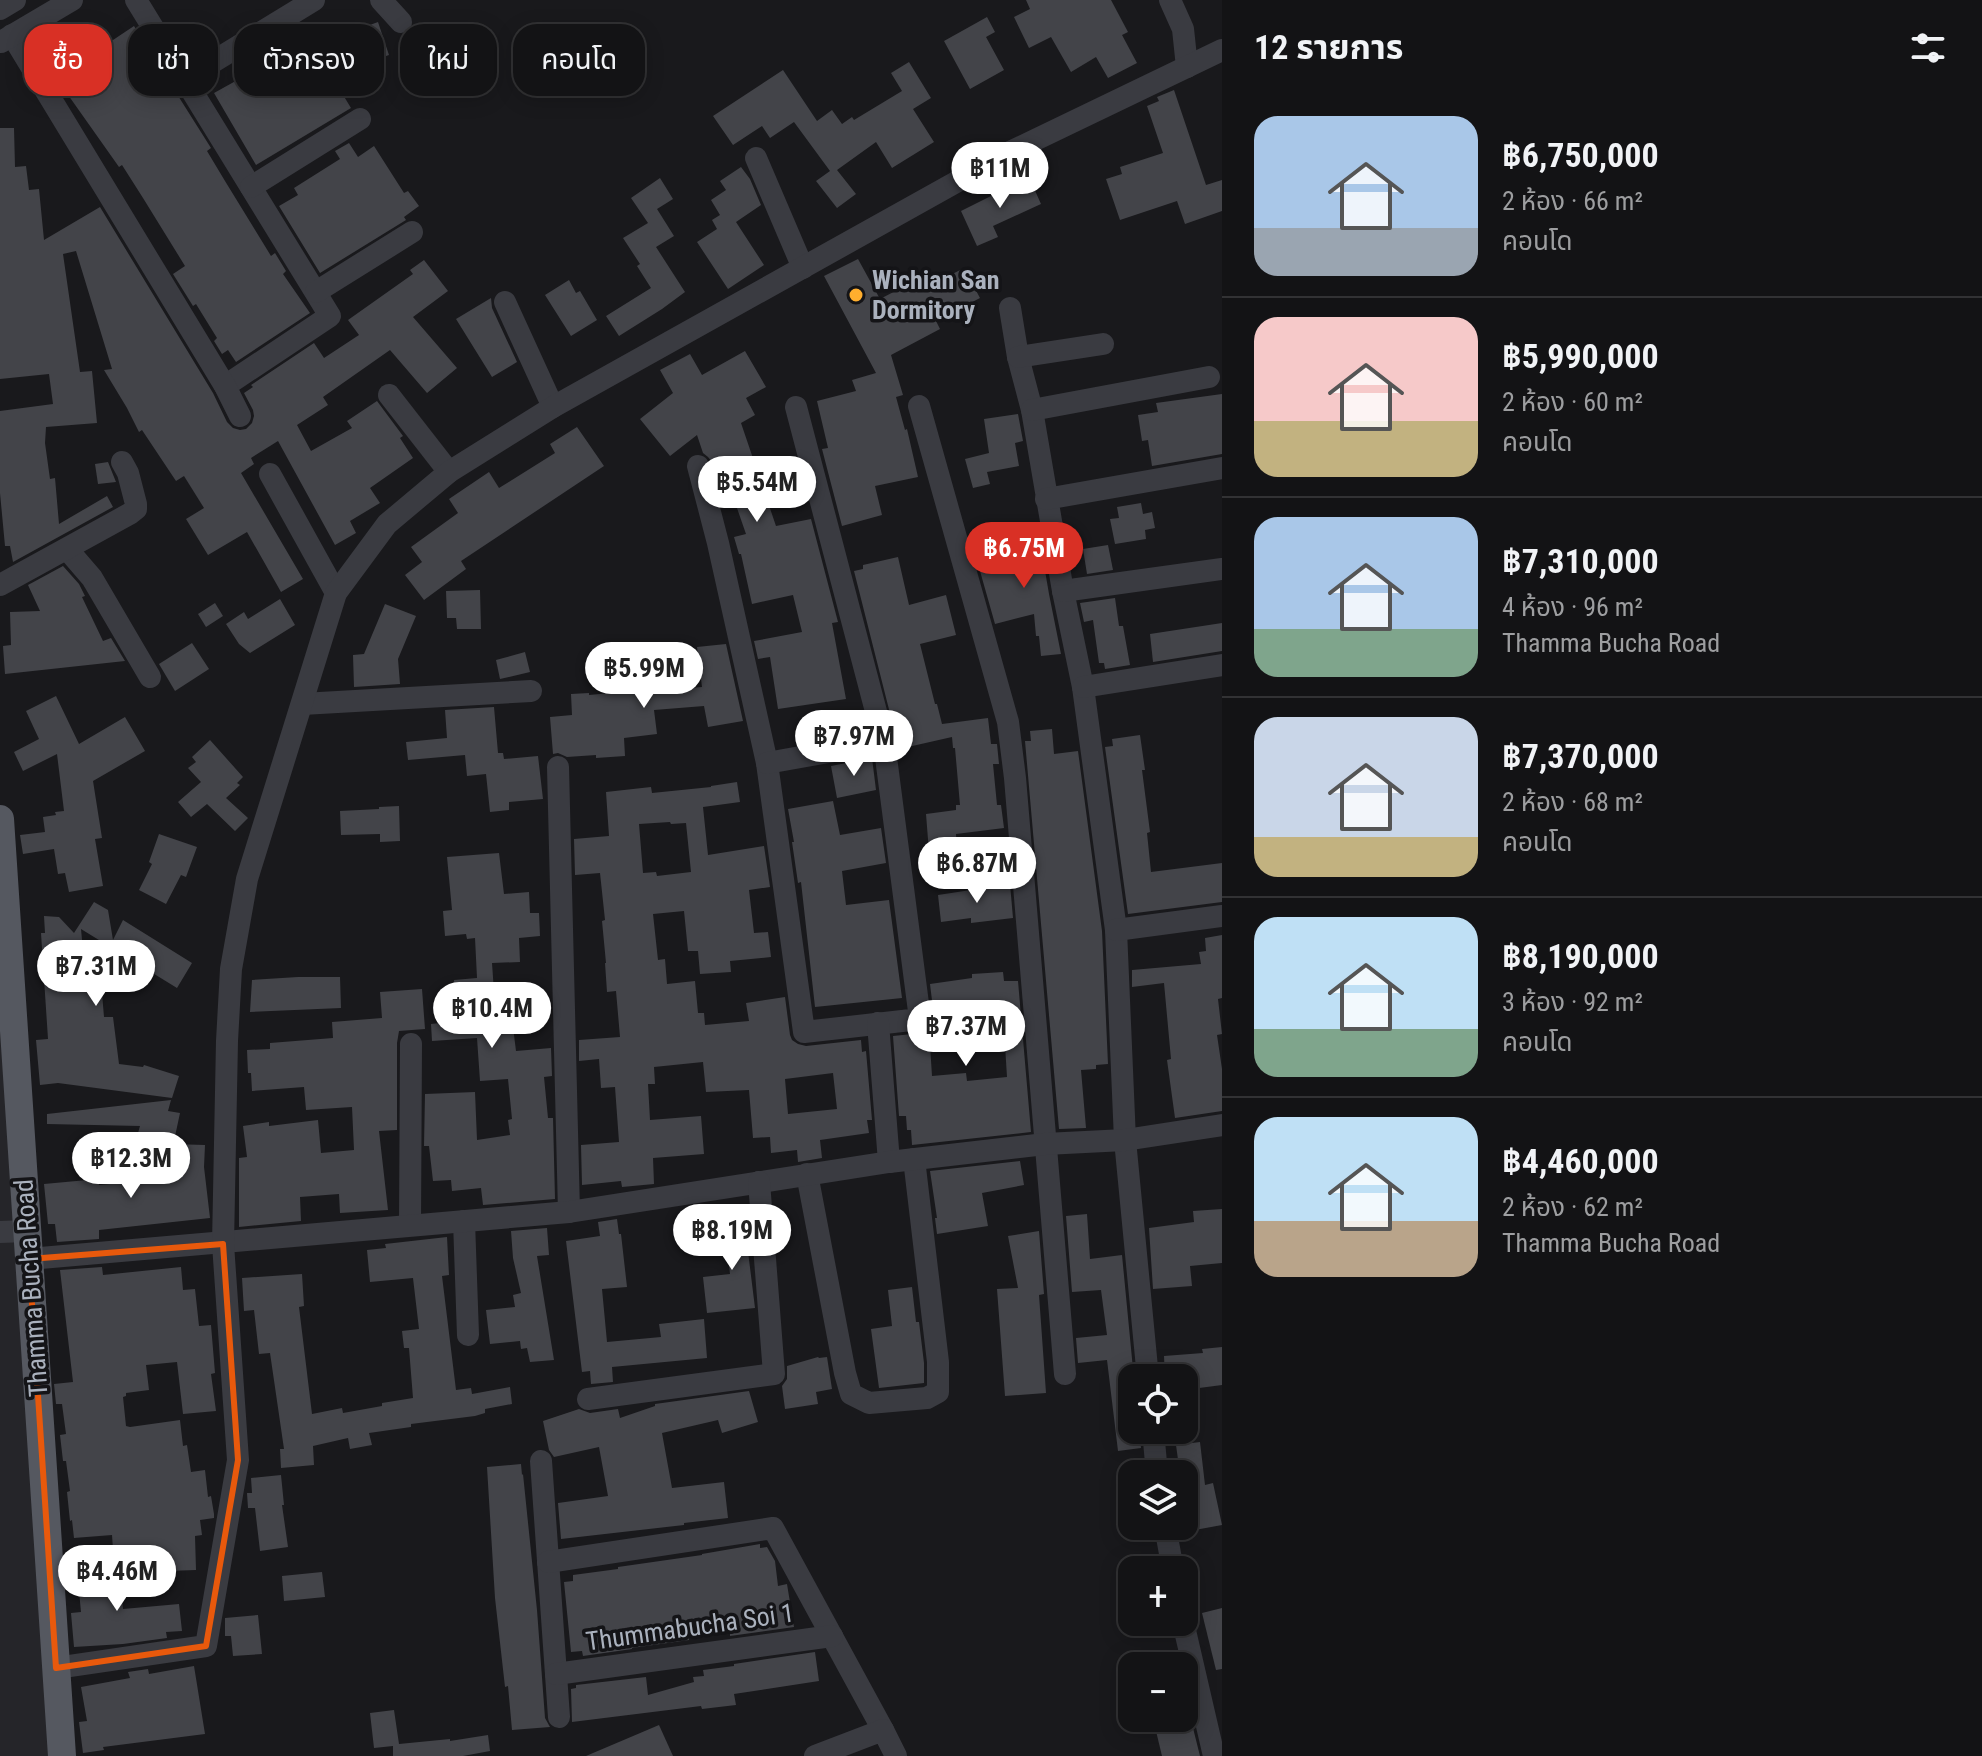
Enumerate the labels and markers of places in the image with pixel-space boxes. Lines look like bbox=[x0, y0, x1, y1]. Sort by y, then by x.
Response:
pin: ฿11M bbox=[953, 142, 1047, 210]
place label: Wichian San Dormitory bbox=[872, 265, 999, 325]
marker: Wichian San Dormitory bbox=[847, 286, 865, 304]
pin: ฿5.54M bbox=[692, 456, 822, 524]
pin: ฿6.75M bbox=[959, 522, 1089, 590]
pin: ฿5.99M bbox=[579, 642, 709, 710]
pin: ฿7.97M bbox=[789, 710, 919, 778]
pin: ฿6.87M bbox=[912, 837, 1042, 905]
pin: ฿7.31M bbox=[31, 940, 161, 1008]
pin: ฿10.4M bbox=[427, 982, 557, 1050]
pin: ฿7.37M bbox=[901, 1000, 1031, 1068]
pin: ฿12.3M bbox=[66, 1132, 196, 1200]
pin: ฿8.19M bbox=[667, 1204, 797, 1272]
pin: ฿4.46M bbox=[52, 1545, 182, 1613]

